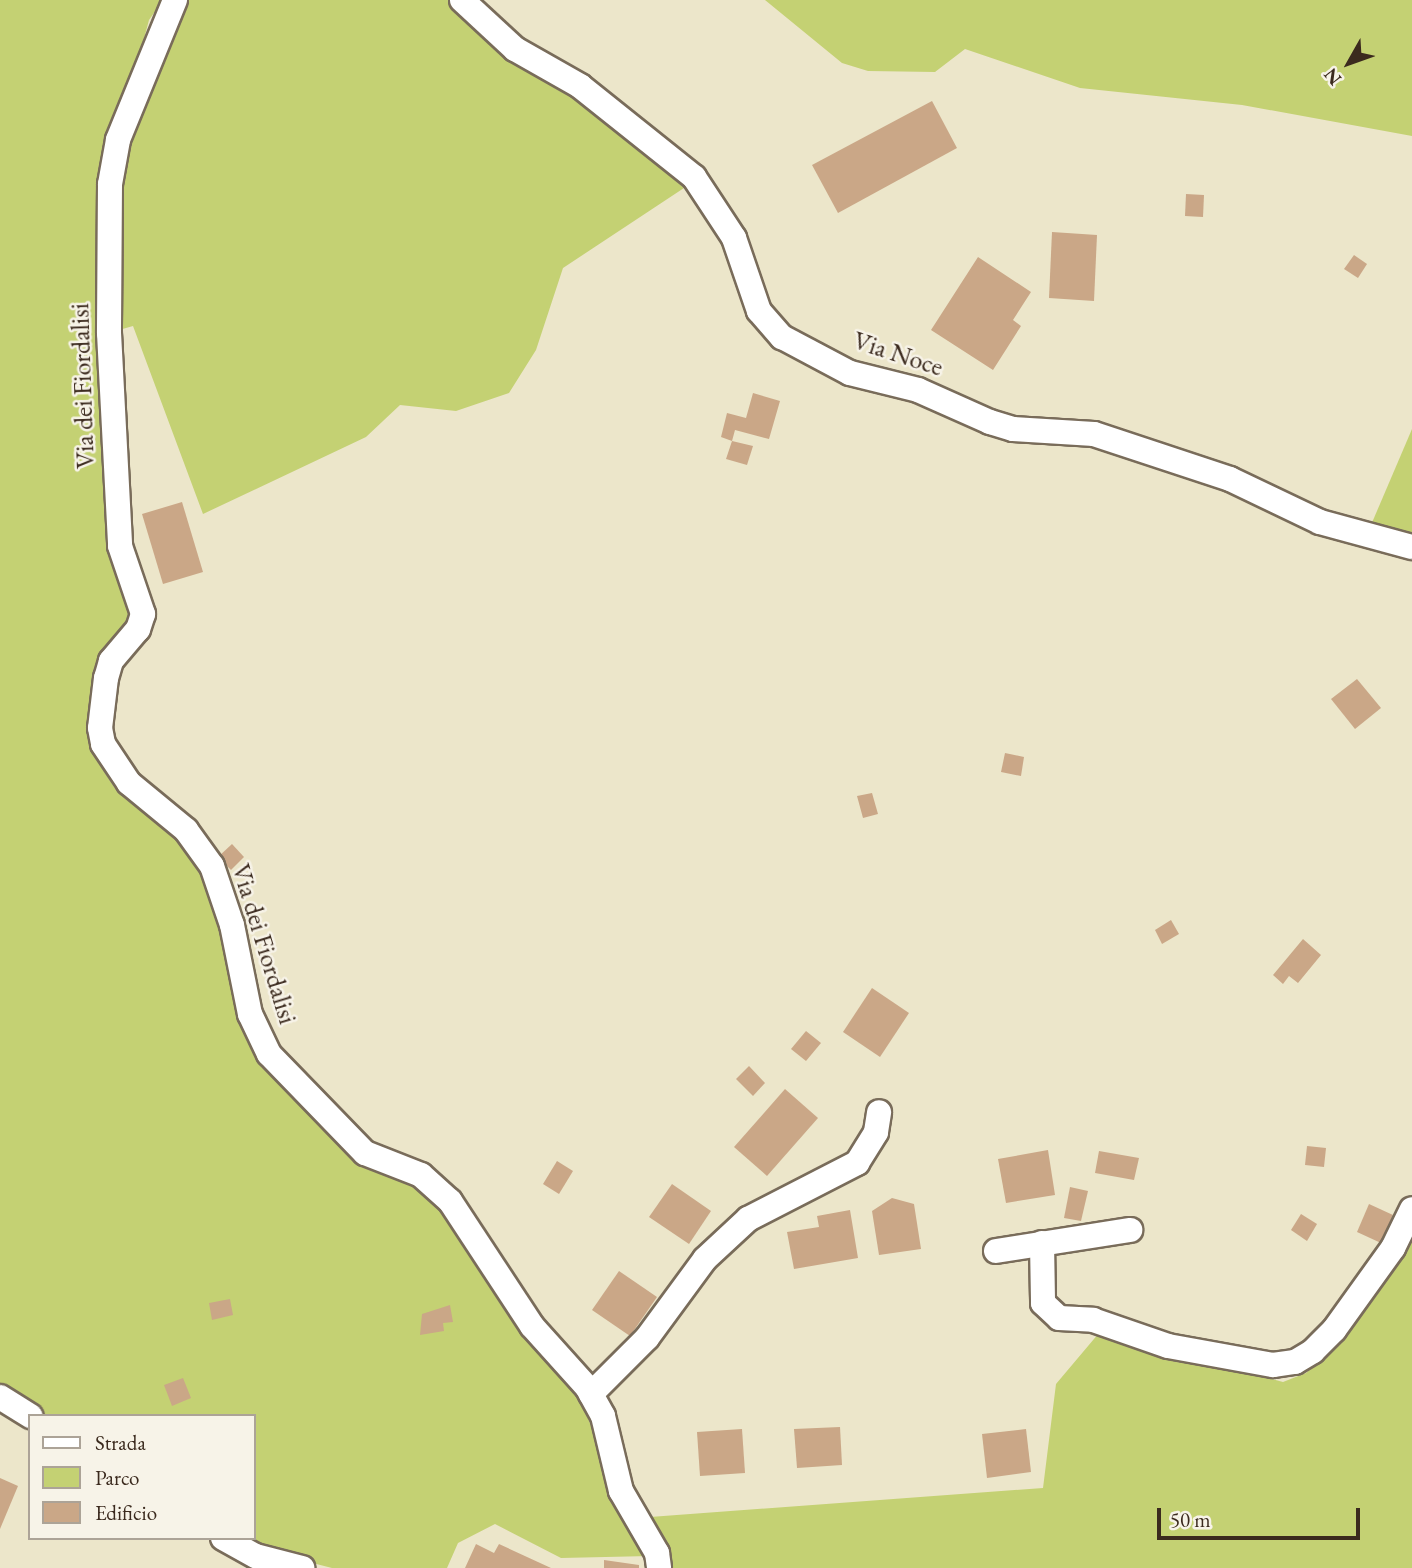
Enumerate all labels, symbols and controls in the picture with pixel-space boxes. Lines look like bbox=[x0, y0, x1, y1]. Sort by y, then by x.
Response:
north arrow bbox=[1314, 28, 1384, 98]
text: N bbox=[1318, 63, 1347, 91]
street label: Via dei Fiordalisi bbox=[65, 303, 101, 469]
street label: Via Noce bbox=[849, 325, 947, 383]
street label: Via dei Fiordalisi bbox=[225, 860, 303, 1028]
legend bbox=[28, 1414, 256, 1540]
text: Strada bbox=[95, 1429, 146, 1456]
text: Parco bbox=[95, 1464, 139, 1491]
scale bar bbox=[1160, 1494, 1363, 1538]
text: Edificio bbox=[95, 1499, 157, 1526]
text: 50 m bbox=[1170, 1506, 1211, 1533]

